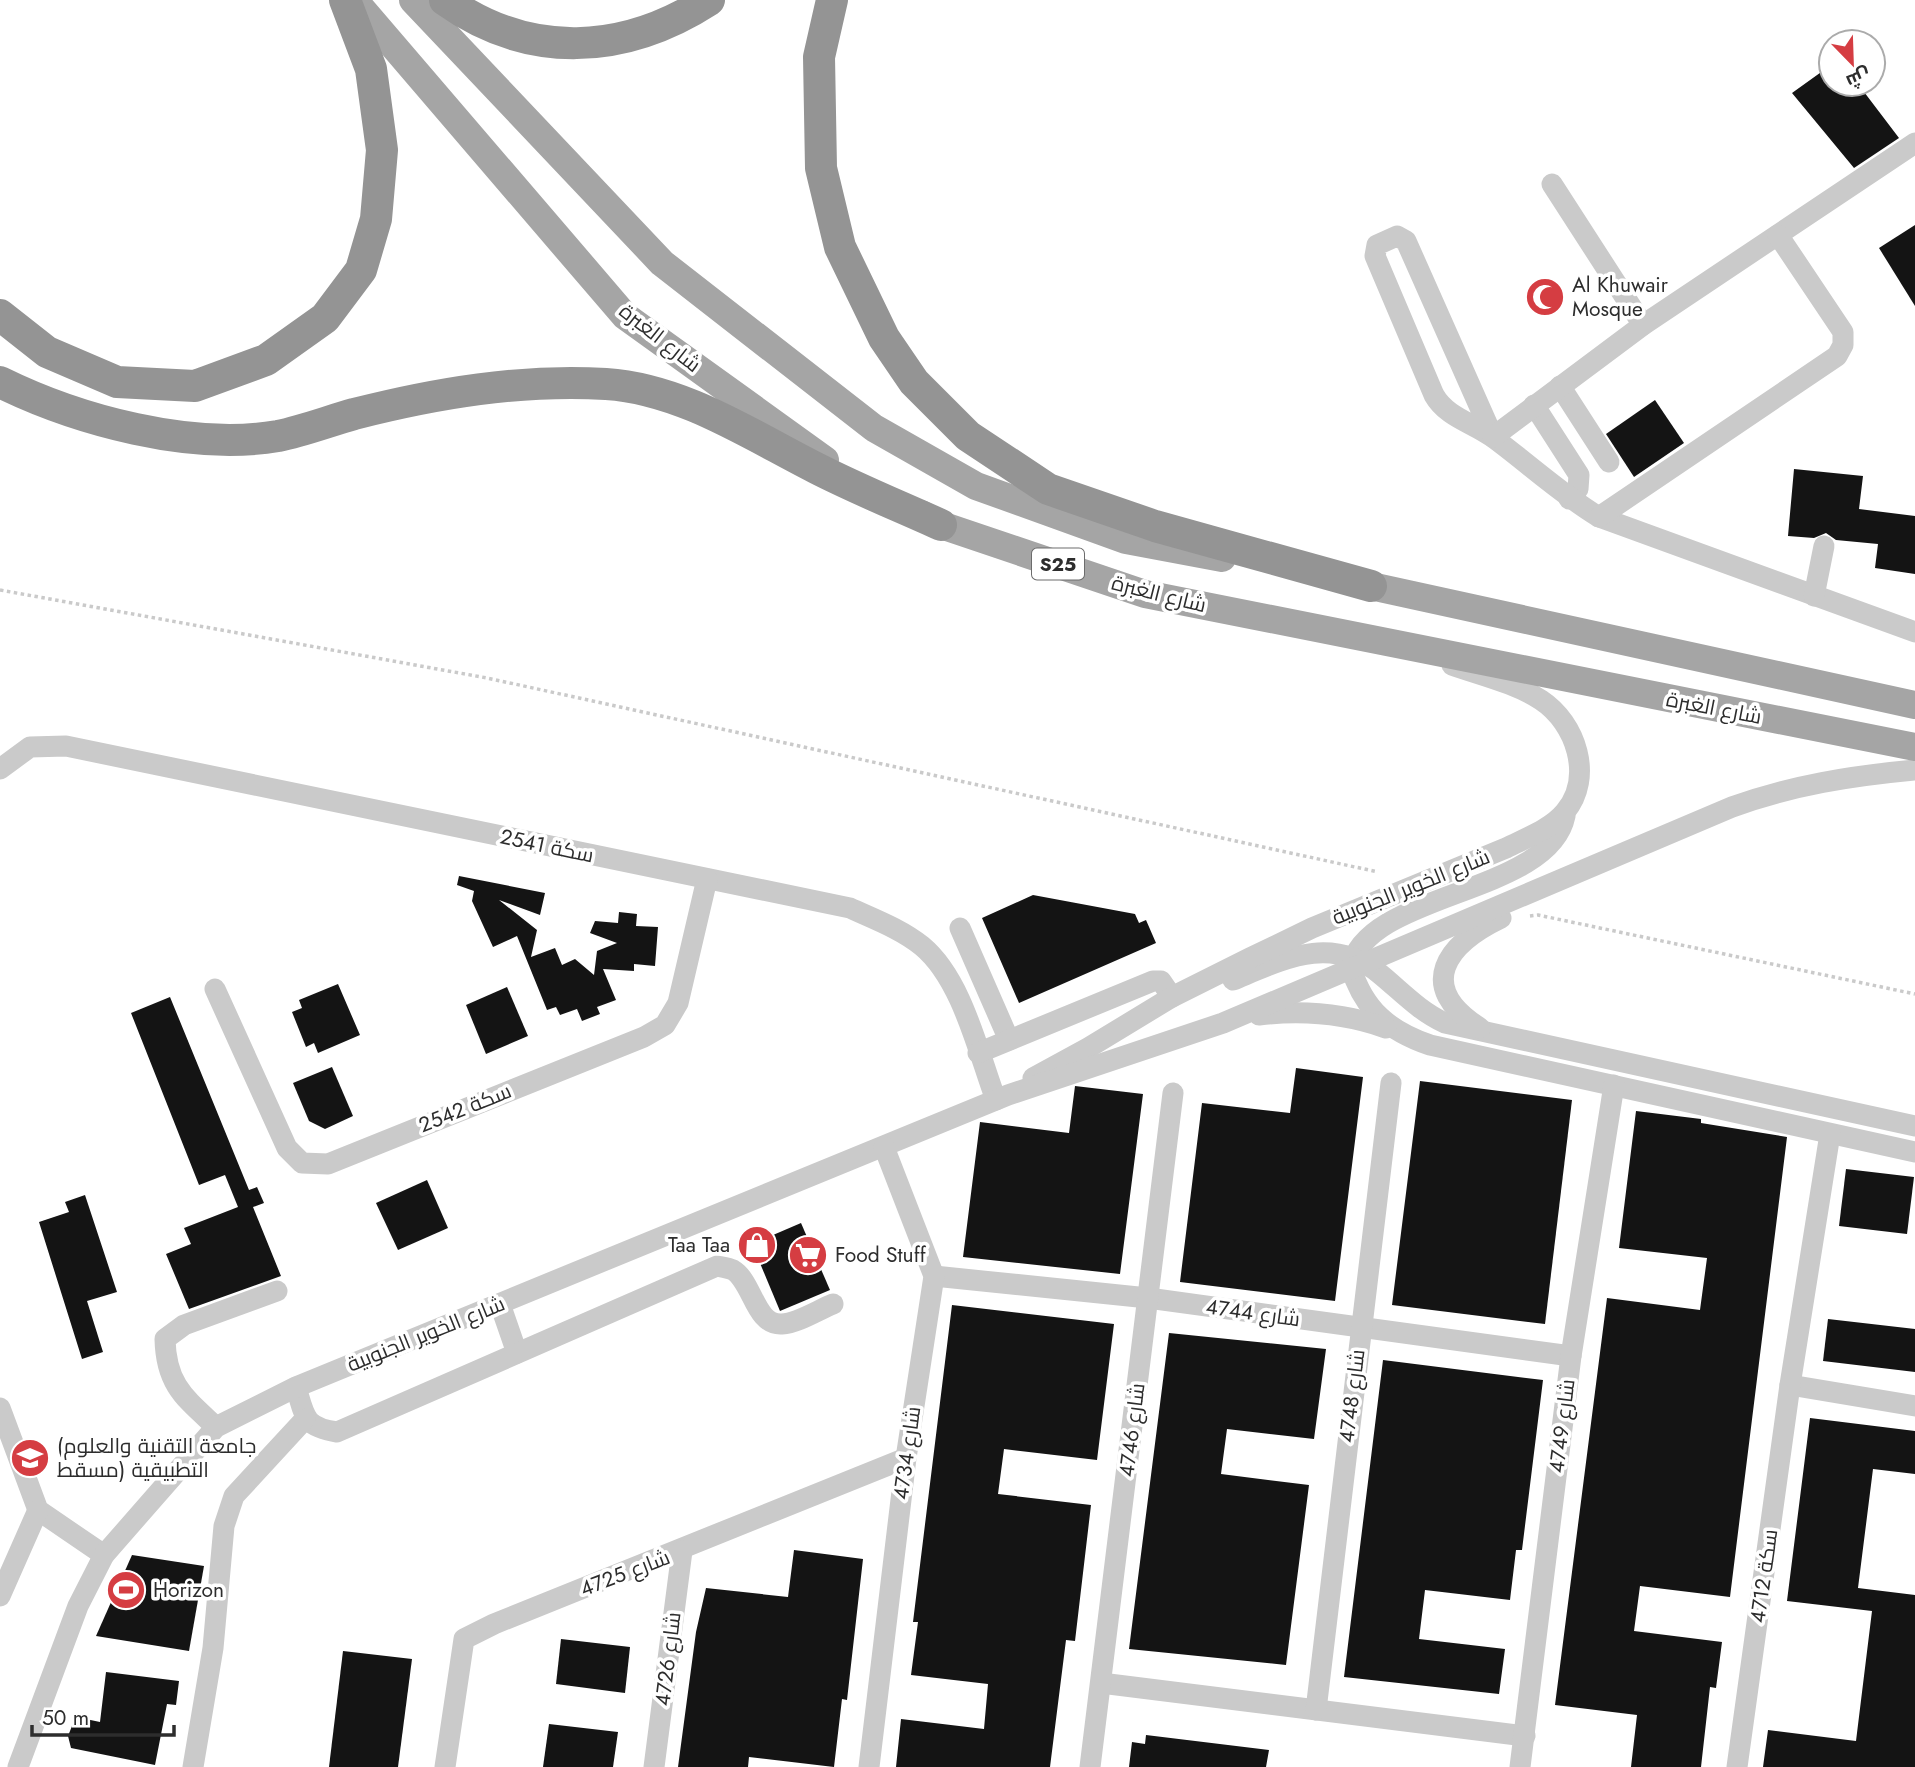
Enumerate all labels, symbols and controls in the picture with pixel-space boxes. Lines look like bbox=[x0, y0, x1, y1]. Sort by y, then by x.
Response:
north arrow bbox=[1817, 28, 1887, 98]
text: ش bbox=[1842, 61, 1875, 95]
place label: Al Khuwair Mosque bbox=[1572, 270, 1669, 324]
mosque icon: Al Khuwair Mosque bbox=[1524, 276, 1566, 318]
street label: شارع الغبرة bbox=[613, 296, 707, 380]
road number: S25 bbox=[1032, 548, 1084, 580]
street label: شارع الغبرة bbox=[1109, 568, 1209, 620]
street label: شارع الغبرة bbox=[1664, 684, 1764, 732]
street label: سكة 2541 bbox=[497, 821, 597, 871]
street label: شارع الخوير الجنوبية bbox=[1328, 842, 1494, 932]
street label: سكة 2542 bbox=[414, 1076, 516, 1140]
shop icon: Taa Taa bbox=[736, 1224, 778, 1266]
place label: Taa Taa bbox=[668, 1230, 730, 1260]
supermarket icon: Food Stuff bbox=[787, 1234, 829, 1276]
place label: Food Stuff bbox=[835, 1240, 927, 1270]
street label: شارع الخوير الجنوبية bbox=[343, 1289, 509, 1379]
street label: 4744 شارع bbox=[1204, 1292, 1302, 1334]
street label: 4748 شارع bbox=[1331, 1348, 1373, 1444]
street label: 4749 شارع bbox=[1541, 1377, 1583, 1475]
street label: 4746 شارع bbox=[1111, 1381, 1153, 1479]
street label: 4734 شارع bbox=[886, 1404, 928, 1502]
place label: (جامعة التقنية والعلوم التطبيقية (مسقط bbox=[57, 1431, 256, 1485]
school or university icon: (جامعة التقنية والعلوم التطبيقية (مسقط bbox=[9, 1437, 51, 1479]
street label: سكة 4712 bbox=[1743, 1527, 1785, 1625]
street label: 4725 شارع bbox=[576, 1542, 674, 1604]
sports icon: Horizon bbox=[105, 1569, 147, 1611]
place label: Horizon bbox=[153, 1575, 224, 1605]
street label: 4726 شارع bbox=[647, 1610, 689, 1708]
scale bar bbox=[32, 1694, 173, 1738]
text: 50 m bbox=[42, 1703, 89, 1733]

